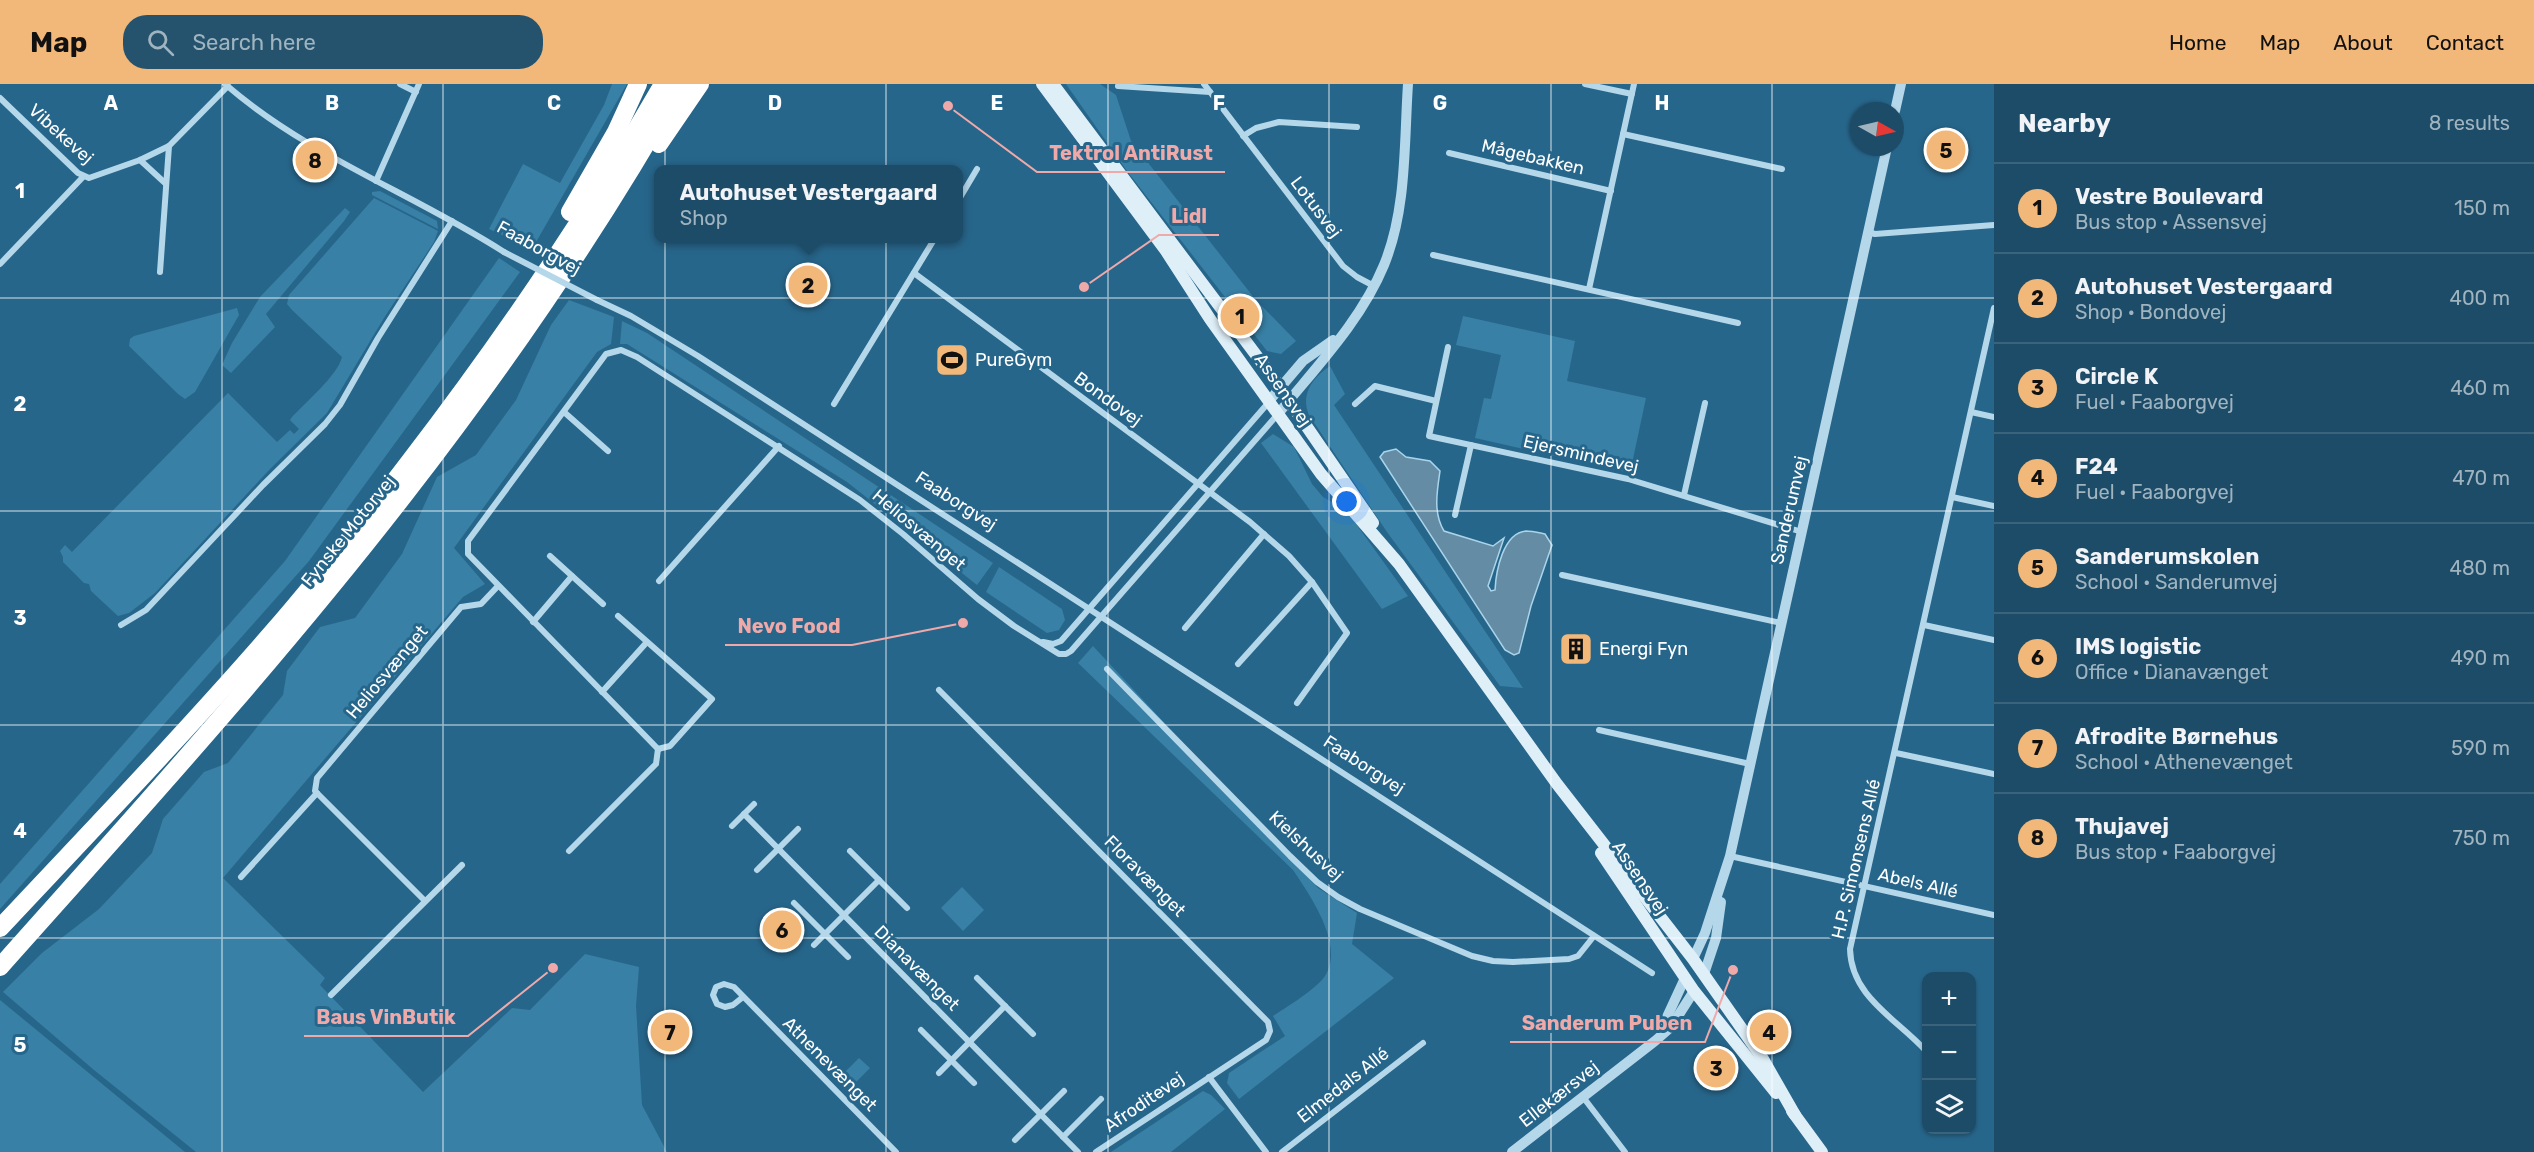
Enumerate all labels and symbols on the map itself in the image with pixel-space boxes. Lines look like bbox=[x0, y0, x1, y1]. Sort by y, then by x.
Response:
text: A bbox=[104, 91, 119, 115]
text: B bbox=[325, 91, 339, 115]
text: C bbox=[547, 91, 561, 115]
text: D bbox=[768, 91, 782, 115]
text: E bbox=[991, 91, 1003, 115]
text: F bbox=[1213, 91, 1225, 115]
text: G bbox=[1433, 91, 1447, 115]
text: H bbox=[1655, 91, 1669, 115]
street label: Vibekevej bbox=[24, 99, 98, 169]
north arrow bbox=[1850, 102, 1904, 156]
pin: 5 bbox=[1926, 128, 1966, 172]
callout: Tektrol AntiRust bbox=[1037, 134, 1225, 172]
street label: Mågebakken bbox=[1479, 134, 1587, 180]
pin: 8 bbox=[296, 138, 334, 182]
text: Tektrol AntiRust bbox=[1049, 141, 1213, 165]
street label: Lotusvej bbox=[1286, 172, 1346, 242]
text: 1 bbox=[15, 179, 25, 203]
callout: Lidl bbox=[1159, 197, 1219, 235]
text: Lidl bbox=[1171, 204, 1207, 228]
street label: Faaborgvej bbox=[493, 216, 585, 280]
pin: 2 bbox=[788, 262, 828, 308]
pin: 1 bbox=[1220, 294, 1260, 338]
sports icon: PureGym bbox=[934, 342, 970, 378]
place label: PureGym bbox=[975, 349, 1052, 371]
street label: Assensvej bbox=[1250, 349, 1316, 431]
street label: Bondovej bbox=[1070, 367, 1146, 431]
text: 2 bbox=[14, 392, 27, 416]
street label: Ejersmindevej bbox=[1521, 430, 1641, 478]
street label: Sanderumvej bbox=[1766, 454, 1812, 566]
street label: Faaborgvej bbox=[911, 467, 1001, 535]
street label: Fynske Motorvej bbox=[296, 471, 400, 591]
street label: Heliosvænget bbox=[868, 485, 970, 575]
your location bbox=[1332, 487, 1361, 516]
text: 3 bbox=[13, 606, 27, 630]
callout: Nevo Food bbox=[725, 607, 852, 645]
text: Nevo Food bbox=[737, 614, 841, 638]
street label: Heliosvænget bbox=[342, 621, 432, 723]
building icon: Energi Fyn bbox=[1558, 631, 1594, 667]
place label: Energi Fyn bbox=[1599, 638, 1688, 660]
street label: Faaborgvej bbox=[1319, 731, 1409, 799]
street label: H.P. Simonsens Allé bbox=[1827, 777, 1885, 941]
street label: Kielshusvej bbox=[1264, 806, 1348, 886]
text: 4 bbox=[13, 819, 27, 843]
street label: Floravænget bbox=[1100, 831, 1190, 921]
street label: Assensvej bbox=[1607, 837, 1673, 919]
street label: Abels Allé bbox=[1876, 863, 1960, 903]
pin: 6 bbox=[762, 908, 802, 952]
street label: Dianavænget bbox=[870, 921, 964, 1015]
callout: Baus VinButik bbox=[304, 998, 468, 1036]
callout: Sanderum Puben bbox=[1510, 1004, 1705, 1042]
text: Baus VinButik bbox=[316, 1005, 456, 1029]
pin: 7 bbox=[650, 1010, 690, 1054]
pin: 4 bbox=[1750, 1010, 1788, 1054]
text: Sanderum Puben bbox=[1522, 1011, 1692, 1035]
street label: Athenevænget bbox=[778, 1012, 882, 1116]
text: 5 bbox=[14, 1033, 27, 1057]
street label: Elmedals Allé bbox=[1293, 1042, 1393, 1128]
pin: 3 bbox=[1696, 1046, 1736, 1090]
street label: Ellekærsvej bbox=[1515, 1056, 1603, 1132]
street label: Afroditevej bbox=[1100, 1067, 1188, 1137]

